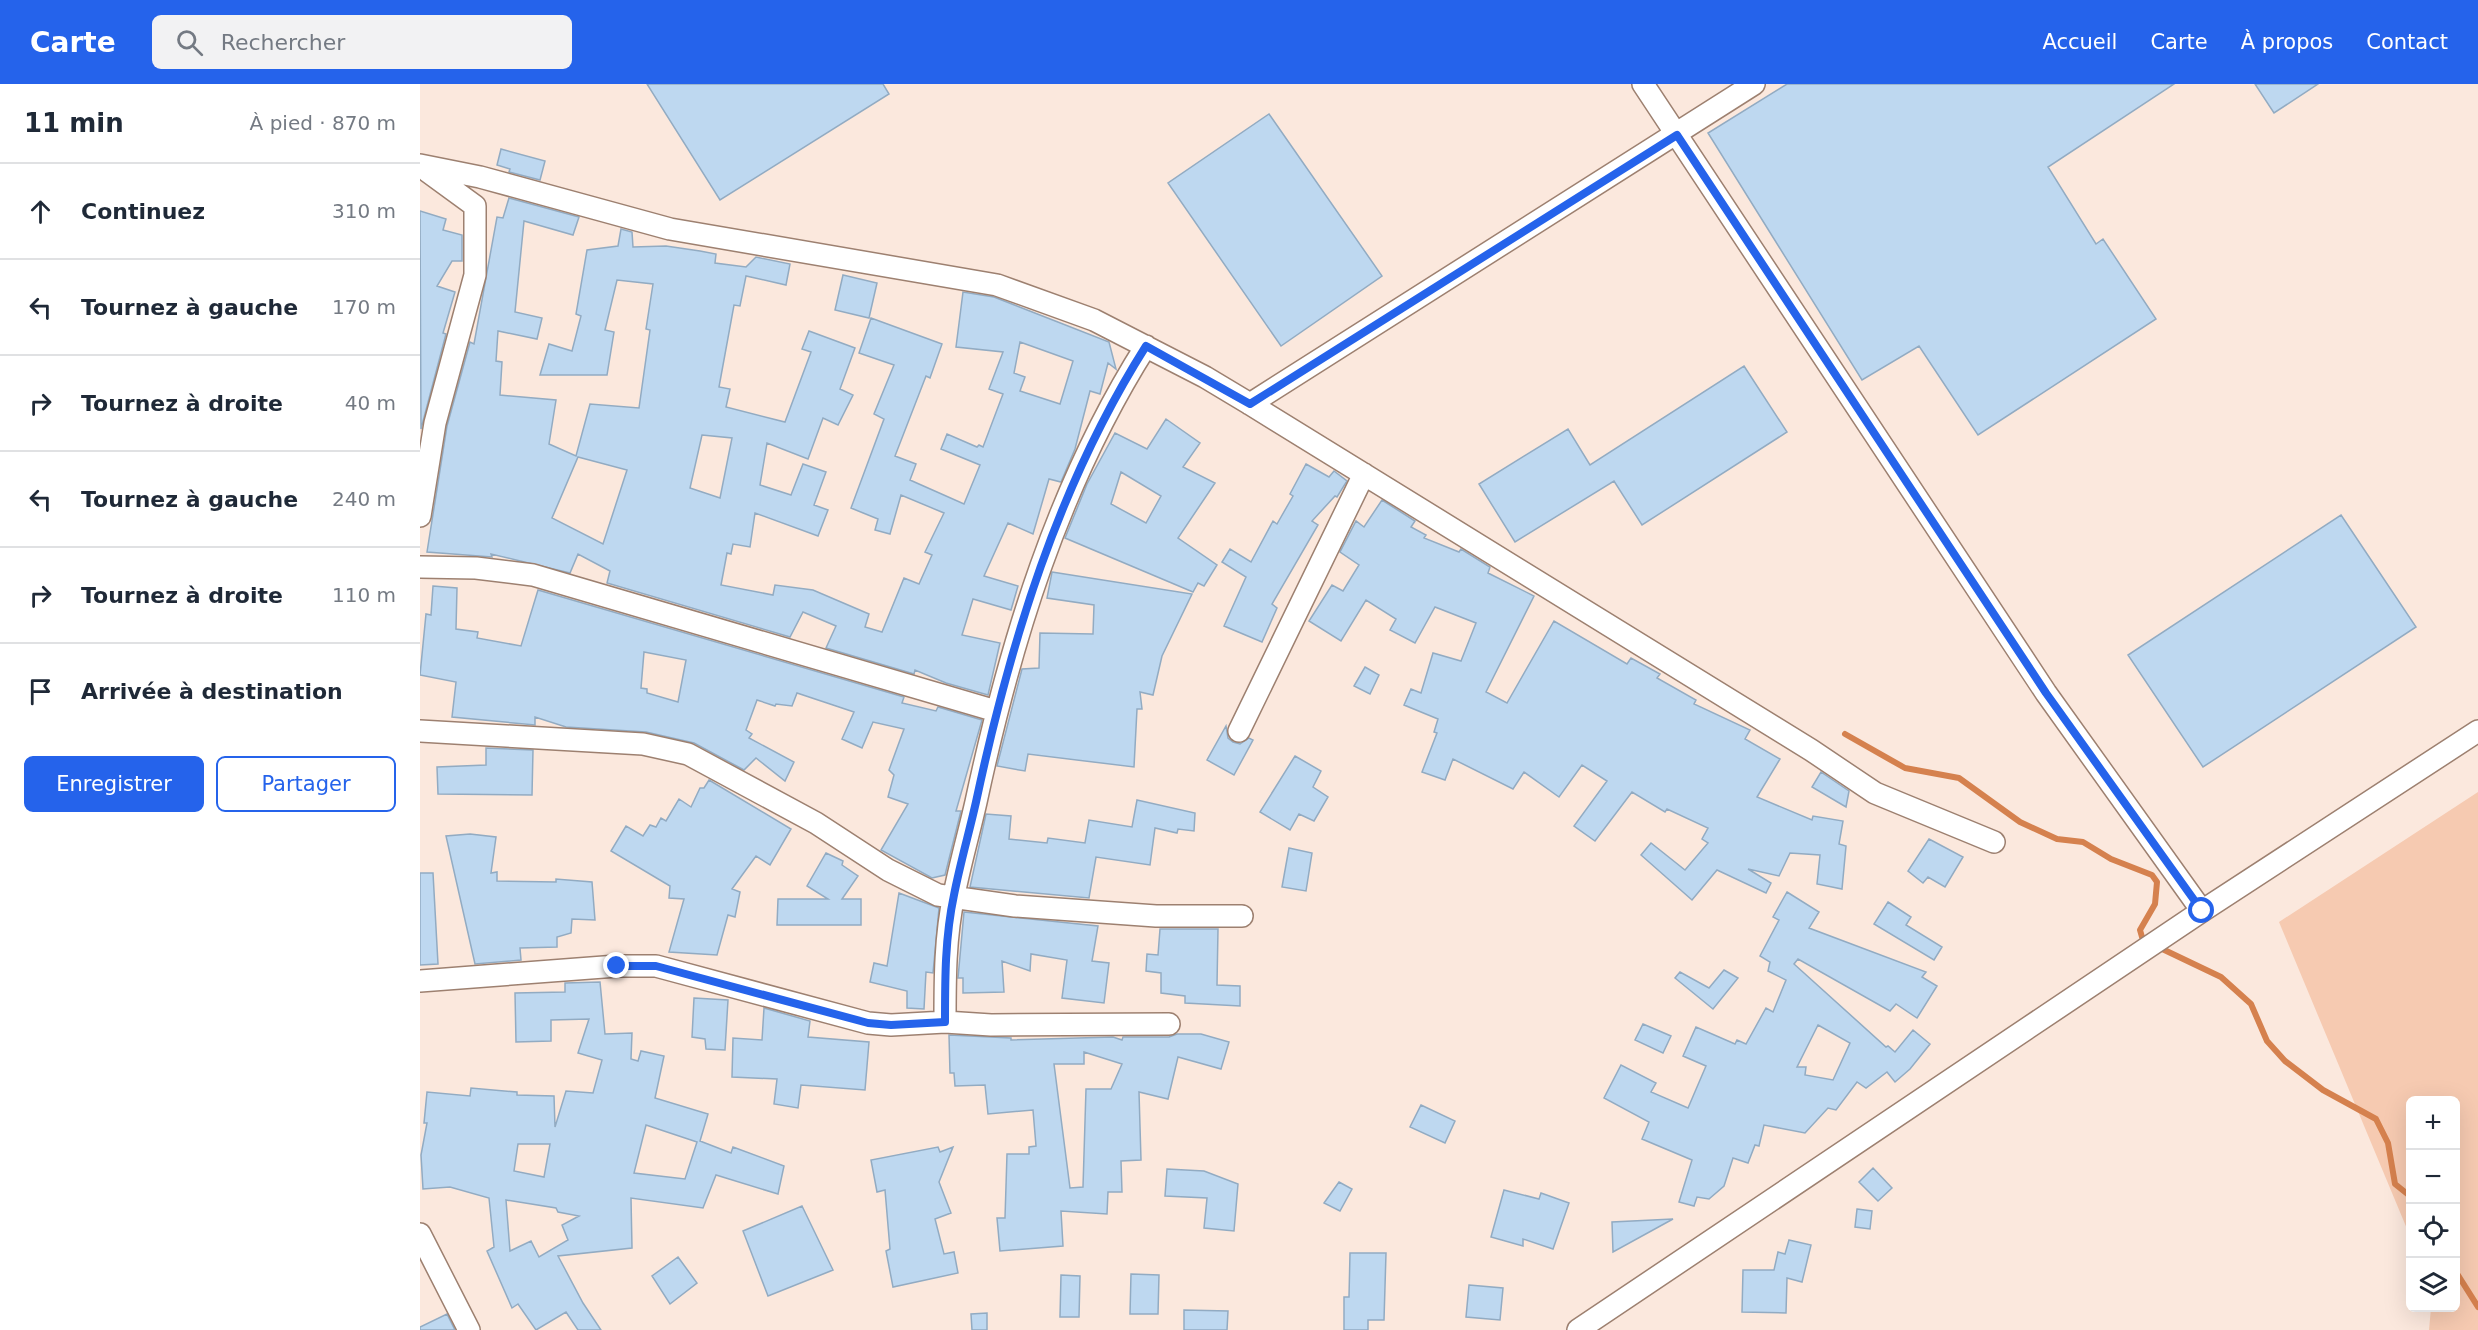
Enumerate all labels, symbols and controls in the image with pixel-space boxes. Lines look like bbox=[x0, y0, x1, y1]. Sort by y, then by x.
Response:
search box bbox=[152, 15, 572, 69]
text: Carte bbox=[30, 26, 116, 59]
icon: search bbox=[173, 26, 206, 59]
text: Rechercher bbox=[221, 30, 345, 55]
text: Accueil bbox=[2042, 30, 2117, 54]
text: Carte bbox=[2150, 30, 2208, 54]
text: À propos bbox=[2241, 30, 2333, 54]
text: Contact bbox=[2366, 30, 2448, 54]
text: 11 min bbox=[24, 108, 124, 138]
text: À pied · 870 m bbox=[250, 111, 396, 135]
icon: ahead bbox=[24, 195, 57, 228]
text: Continuez bbox=[81, 199, 205, 224]
text: 310 m bbox=[332, 199, 396, 223]
icon: left bbox=[24, 291, 57, 324]
text: Tournez à gauche bbox=[81, 295, 298, 320]
text: 170 m bbox=[332, 295, 396, 319]
icon: right bbox=[24, 387, 57, 420]
text: Tournez à droite bbox=[81, 391, 283, 416]
text: 40 m bbox=[345, 391, 396, 415]
icon: left bbox=[24, 483, 57, 516]
text: Tournez à gauche bbox=[81, 487, 298, 512]
text: 240 m bbox=[332, 487, 396, 511]
icon: right bbox=[24, 579, 57, 612]
text: Tournez à droite bbox=[81, 583, 283, 608]
text: 110 m bbox=[332, 583, 396, 607]
icon: arrive bbox=[24, 675, 57, 708]
text: Arrivée à destination bbox=[81, 679, 343, 704]
button: Enregistrer bbox=[24, 756, 204, 812]
button: Partager bbox=[216, 756, 396, 812]
route start bbox=[2188, 897, 2214, 923]
route end bbox=[603, 952, 629, 978]
map controls bbox=[2406, 1096, 2460, 1312]
button: + bbox=[2406, 1096, 2460, 1150]
button: − bbox=[2406, 1150, 2460, 1204]
button: locate bbox=[2406, 1204, 2460, 1258]
button: layers bbox=[2406, 1258, 2460, 1312]

